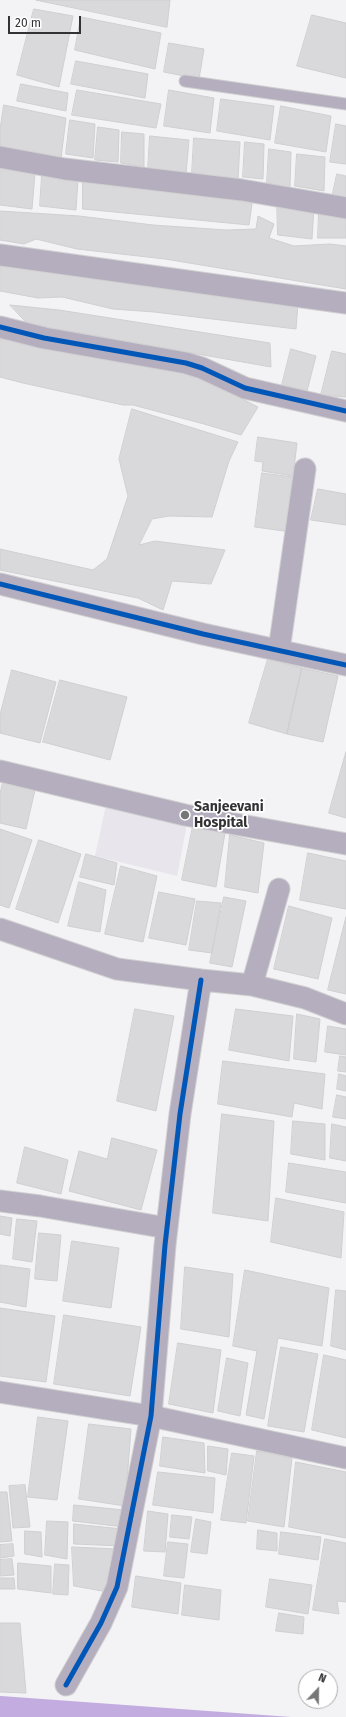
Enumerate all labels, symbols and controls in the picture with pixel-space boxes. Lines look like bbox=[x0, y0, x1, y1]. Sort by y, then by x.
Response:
scale bar bbox=[10, 8, 83, 34]
text: 20 m bbox=[15, 16, 41, 30]
place label: Sanjeevani Hospital bbox=[194, 799, 264, 832]
marker: Sanjeevani Hospital bbox=[179, 809, 191, 821]
north arrow bbox=[298, 1669, 338, 1709]
text: N bbox=[316, 1671, 328, 1686]

